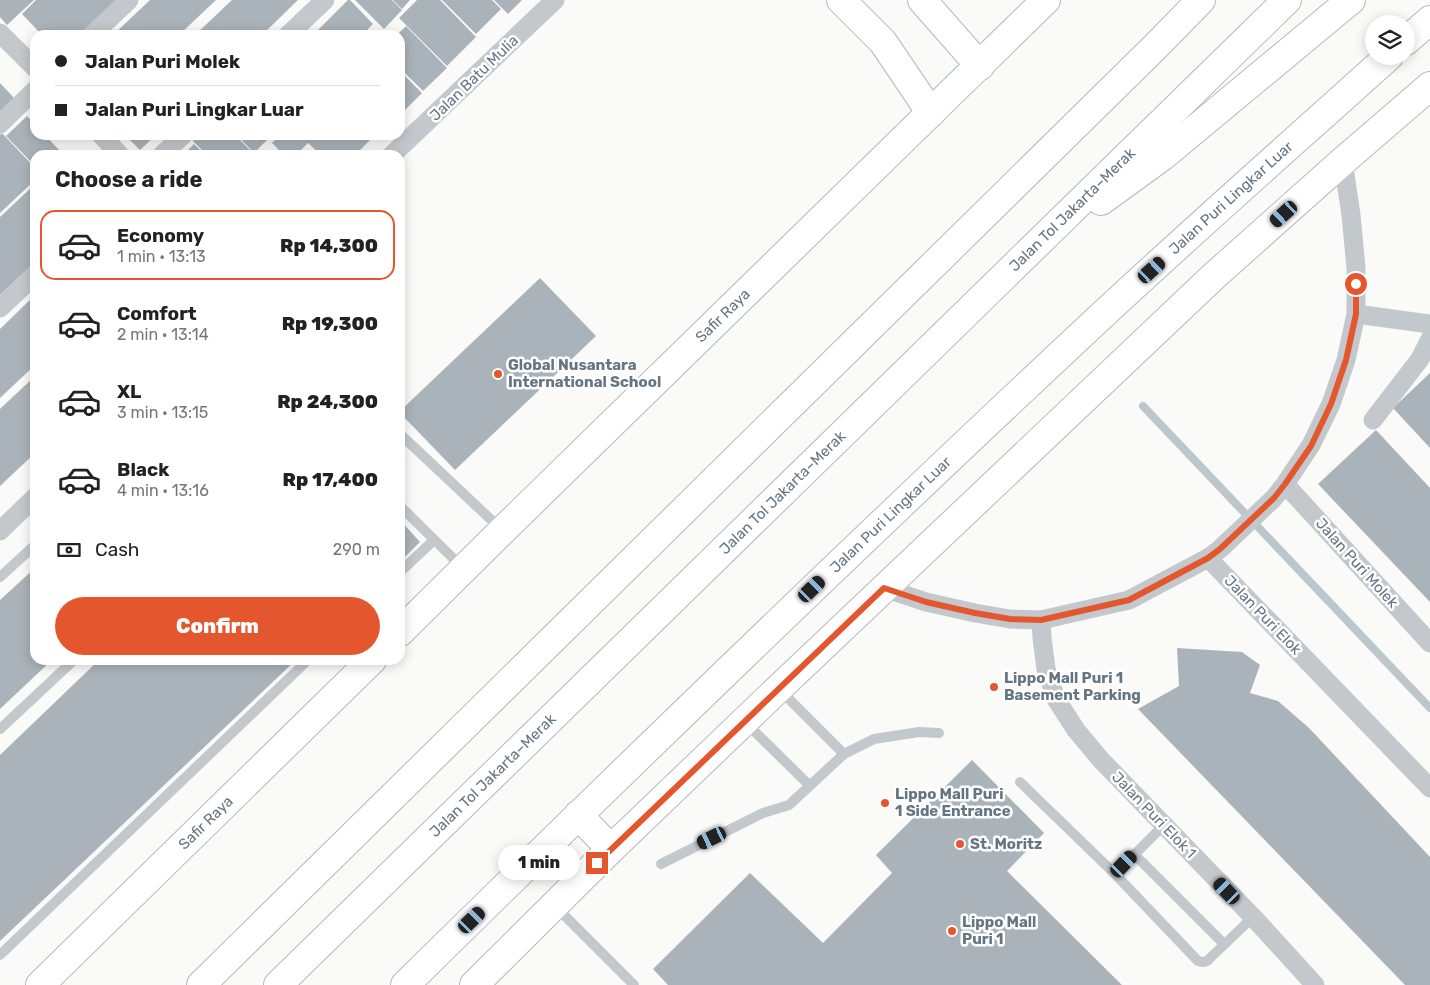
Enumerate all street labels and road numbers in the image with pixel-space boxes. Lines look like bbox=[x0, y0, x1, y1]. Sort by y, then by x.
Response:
street label: Jalan Batu Mulia bbox=[426, 31, 522, 125]
street label: Jalan Puri Lingkar Luar bbox=[1165, 137, 1297, 258]
street label: Jalan Tol Jakarta–Merak bbox=[1005, 144, 1139, 275]
street label: Safir Raya bbox=[692, 285, 754, 346]
street label: Jalan Tol Jakarta–Merak bbox=[716, 427, 849, 558]
street label: Jalan Puri Lingkar Luar bbox=[826, 453, 955, 577]
street label: Jalan Puri Molek bbox=[1312, 514, 1402, 612]
street label: Jalan Puri Elok bbox=[1221, 572, 1305, 659]
street label: Jalan Tol Jakarta–Merak bbox=[426, 710, 560, 841]
street label: Jalan Puri Elok 1 bbox=[1108, 768, 1200, 862]
street label: Safir Raya bbox=[175, 792, 237, 853]

